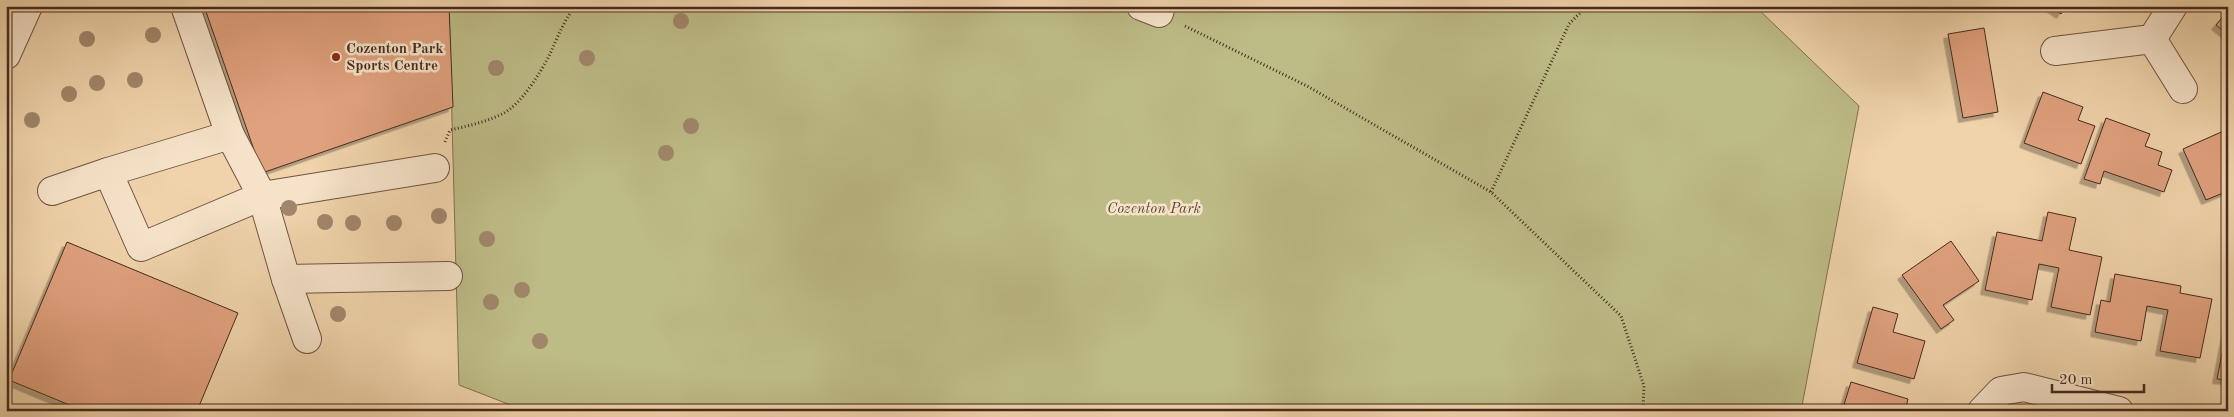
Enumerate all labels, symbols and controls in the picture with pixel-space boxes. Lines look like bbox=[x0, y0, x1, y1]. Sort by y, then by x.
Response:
place label: Cozenton Park Sports Centre bbox=[346, 42, 444, 74]
marker: Cozenton Park Sports Centre bbox=[330, 51, 342, 63]
park label: Cozenton Park bbox=[1107, 202, 1201, 217]
scale bar bbox=[2052, 362, 2144, 394]
text: 20 m bbox=[2059, 373, 2093, 388]

